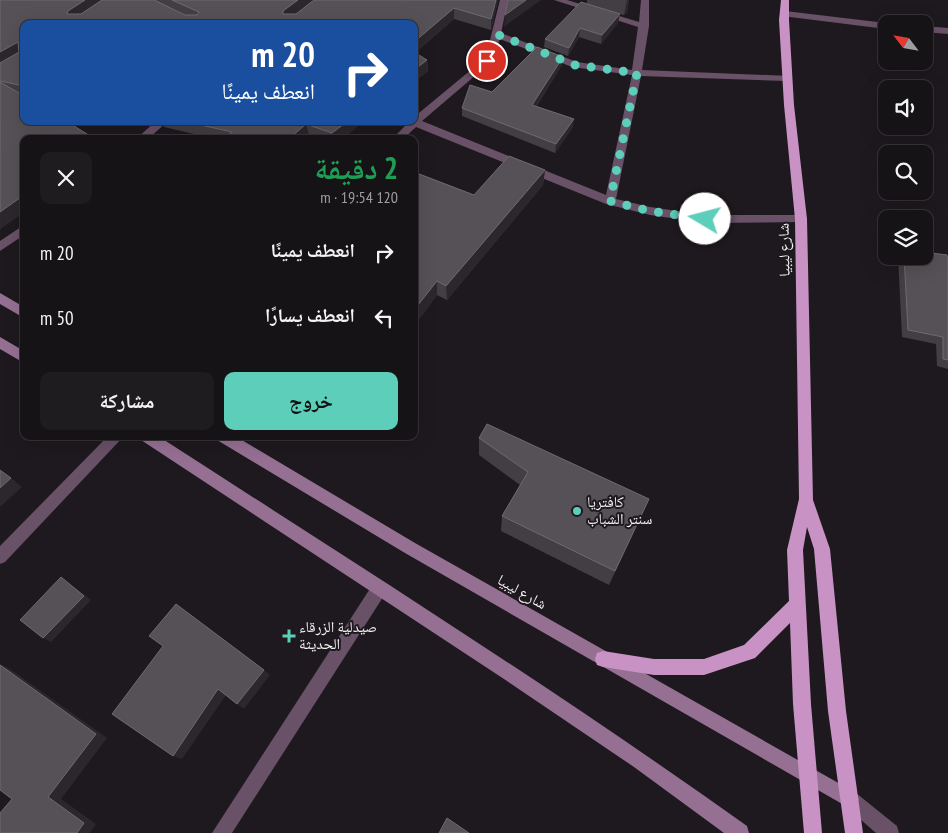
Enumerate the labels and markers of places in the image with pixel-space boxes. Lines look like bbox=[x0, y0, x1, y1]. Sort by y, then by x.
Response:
pin bbox=[466, 40, 508, 82]
place label: كافتريا سنتر الشباب bbox=[587, 492, 652, 528]
marker: كافتريا سنتر الشباب bbox=[571, 505, 583, 517]
place label: صيدلية الزرقاء الحديثة bbox=[299, 617, 377, 653]
marker: صيدلية الزرقاء الحديثة bbox=[283, 630, 295, 642]

